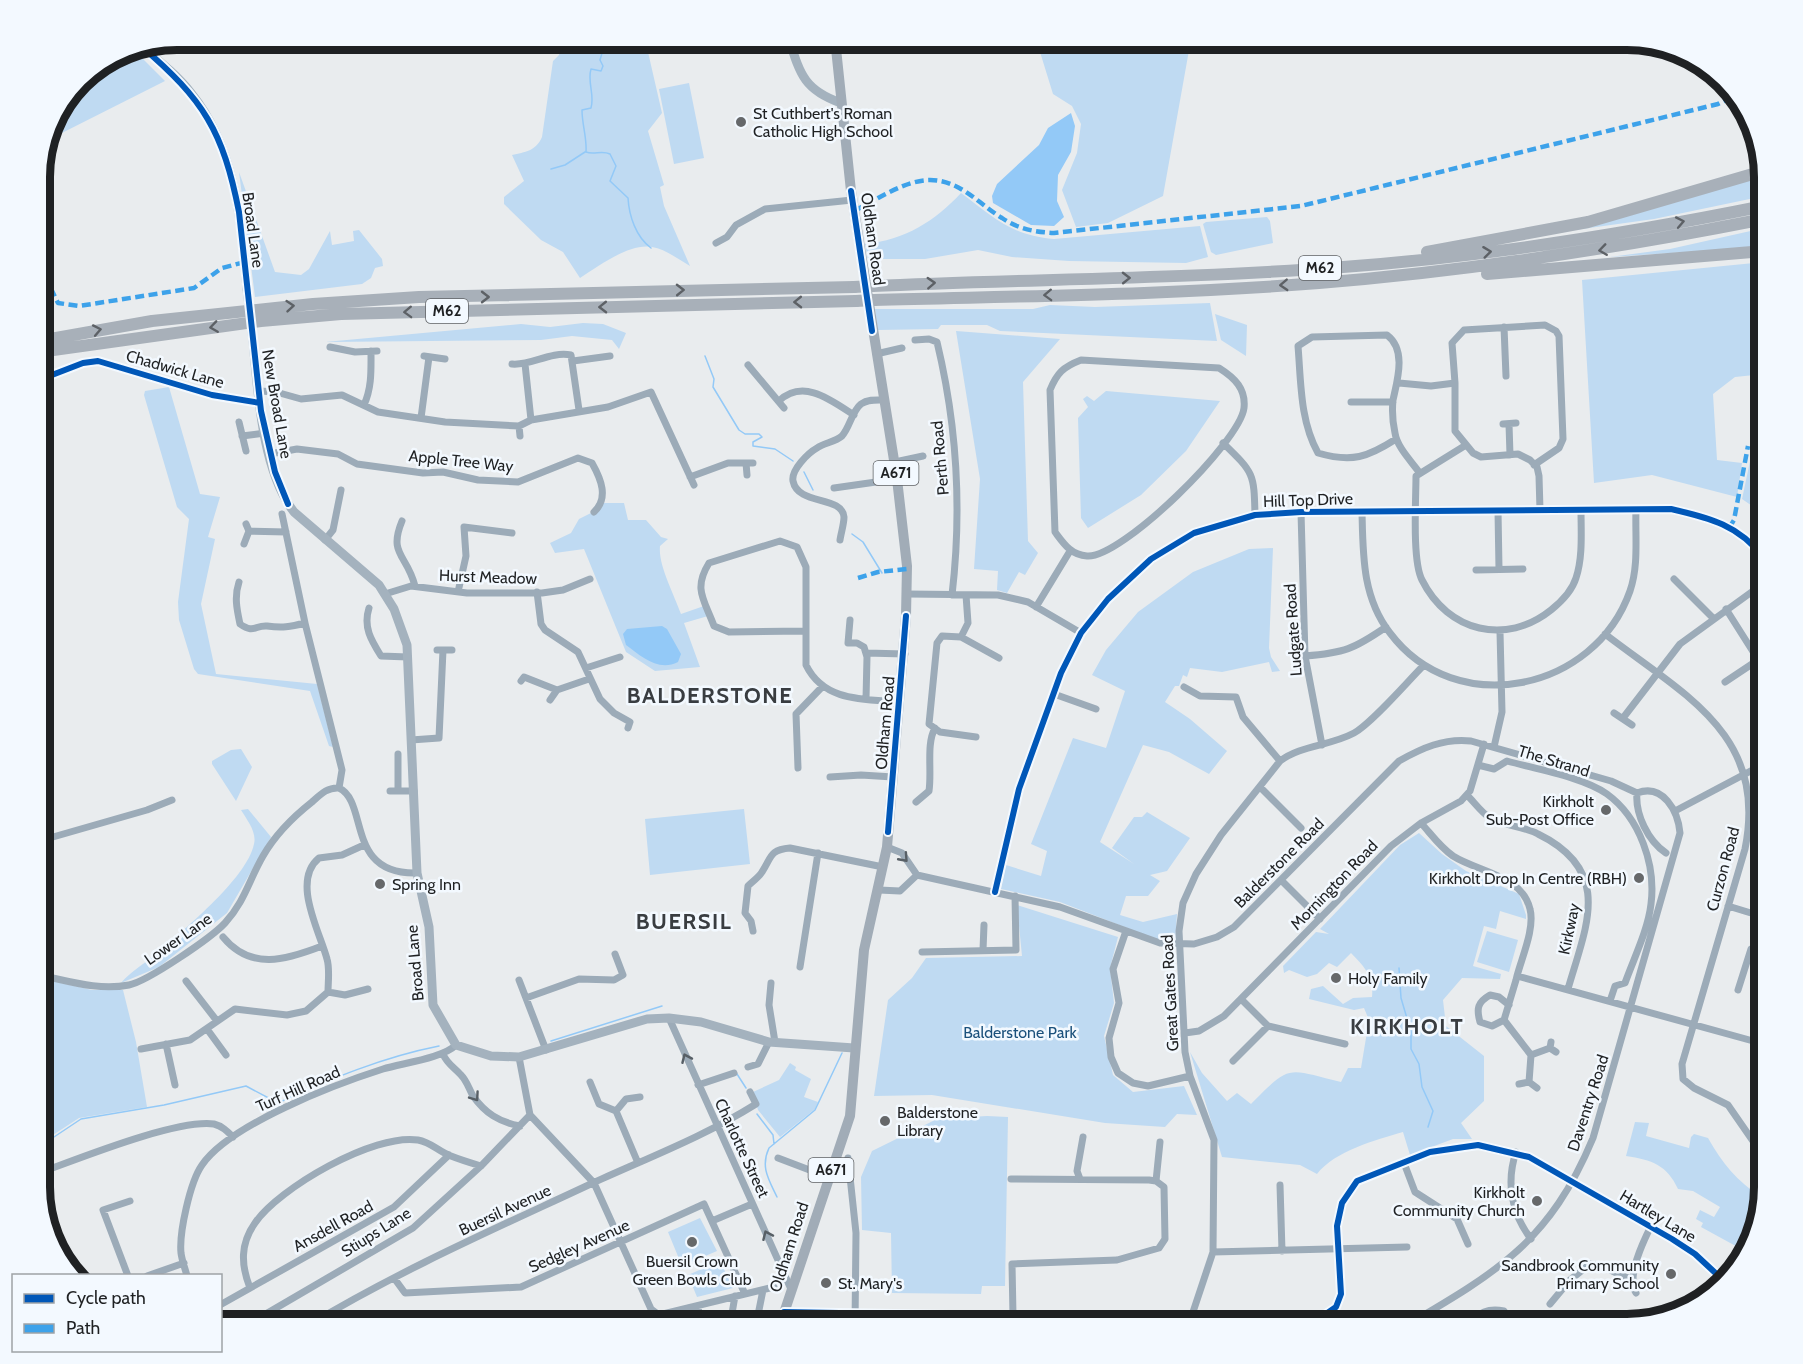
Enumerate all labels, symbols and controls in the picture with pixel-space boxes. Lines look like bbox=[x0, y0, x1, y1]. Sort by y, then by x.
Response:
place label: St Cuthbert's Roman Catholic High School bbox=[753, 104, 893, 141]
marker: St Cuthbert's Roman Catholic High School bbox=[734, 115, 748, 129]
street label: Broad Lane bbox=[238, 191, 268, 269]
street label: Oldham Road bbox=[857, 191, 889, 287]
one-way arrow bbox=[1675, 216, 1685, 229]
one-way arrow bbox=[1599, 243, 1608, 255]
one-way arrow bbox=[1483, 246, 1492, 259]
road number: M62 bbox=[1299, 256, 1341, 280]
one-way arrow bbox=[1121, 272, 1130, 284]
one-way arrow bbox=[926, 277, 935, 290]
one-way arrow bbox=[1280, 279, 1289, 292]
one-way arrow bbox=[675, 284, 684, 297]
one-way arrow bbox=[1043, 289, 1052, 302]
one-way arrow bbox=[480, 291, 489, 303]
one-way arrow bbox=[793, 296, 802, 308]
road number: M62 bbox=[426, 299, 468, 323]
one-way arrow bbox=[286, 300, 295, 313]
one-way arrow bbox=[599, 301, 608, 313]
one-way arrow bbox=[404, 306, 413, 319]
one-way arrow bbox=[209, 321, 218, 333]
one-way arrow bbox=[91, 324, 101, 337]
street label: Chadwick Lane bbox=[124, 346, 226, 392]
street label: New Broad Lane bbox=[258, 348, 296, 460]
street label: Perth Road bbox=[927, 420, 953, 496]
street label: Apple Tree Way bbox=[408, 446, 514, 476]
road number: A671 bbox=[874, 461, 918, 485]
street label: Hill Top Drive bbox=[1263, 489, 1353, 511]
street label: Hurst Meadow bbox=[439, 566, 538, 588]
street label: Ludgate Road bbox=[1280, 583, 1306, 677]
street label: Oldham Road bbox=[871, 676, 899, 770]
district label: BALDERSTONE bbox=[627, 682, 793, 709]
street label: The Strand bbox=[1516, 741, 1592, 781]
place label: Kirkholt Sub-Post Office bbox=[1486, 792, 1595, 829]
marker: Kirkholt Sub-Post Office bbox=[1599, 803, 1613, 817]
street label: Balderstone Road bbox=[1230, 814, 1328, 912]
street label: Curzon Road bbox=[1703, 825, 1743, 913]
street label: Mornington Road bbox=[1286, 836, 1382, 934]
one-way arrow bbox=[897, 852, 908, 862]
place label: Kirkholt Drop In Centre (RBH) bbox=[1429, 869, 1627, 888]
marker: Kirkholt Drop In Centre (RBH) bbox=[1632, 871, 1646, 885]
place label: Spring Inn bbox=[392, 875, 461, 894]
marker: Spring Inn bbox=[373, 877, 387, 891]
street label: Kirkway bbox=[1554, 902, 1584, 956]
district label: BUERSIL bbox=[636, 908, 732, 935]
street label: Lower Lane bbox=[141, 909, 215, 969]
street label: Broad Lane bbox=[402, 924, 428, 1002]
street label: Great Gates Road bbox=[1157, 934, 1183, 1052]
place label: Holy Family bbox=[1348, 969, 1428, 988]
marker: Holy Family bbox=[1329, 971, 1343, 985]
district label: KIRKHOLT bbox=[1350, 1013, 1464, 1040]
park label: Balderstone Park bbox=[963, 1023, 1078, 1042]
street label: Daventry Road bbox=[1563, 1052, 1613, 1154]
one-way arrow bbox=[682, 1053, 694, 1064]
street label: Turf Hill Road bbox=[253, 1062, 343, 1116]
one-way arrow bbox=[468, 1091, 479, 1102]
street label: Charlotte Street bbox=[711, 1095, 774, 1201]
place label: Balderstone Library bbox=[897, 1103, 978, 1140]
marker: Balderstone Library bbox=[878, 1114, 892, 1128]
road number: A671 bbox=[808, 1158, 854, 1182]
street label: Buersil Avenue bbox=[456, 1180, 554, 1240]
place label: Kirkholt Community Church bbox=[1393, 1183, 1526, 1220]
street label: Hartley Lane bbox=[1616, 1186, 1700, 1246]
marker: Kirkholt Community Church bbox=[1530, 1194, 1544, 1208]
street label: Ansdell Road bbox=[290, 1196, 376, 1256]
street label: Oldham Road bbox=[766, 1200, 812, 1294]
street label: Stiups Lane bbox=[338, 1203, 414, 1261]
street label: Sedgley Avenue bbox=[526, 1215, 632, 1277]
one-way arrow bbox=[762, 1231, 774, 1242]
marker: Buersil Crown Green Bowls Club bbox=[685, 1235, 699, 1249]
place label: Buersil Crown Green Bowls Club bbox=[632, 1252, 752, 1289]
place label: Sandbrook Community Primary School bbox=[1501, 1256, 1659, 1293]
marker: Sandbrook Community Primary School bbox=[1664, 1267, 1678, 1281]
legend bbox=[12, 1274, 222, 1352]
place label: St. Mary's bbox=[838, 1274, 903, 1293]
marker: St. Mary's bbox=[819, 1276, 833, 1290]
text: Cycle path bbox=[66, 1287, 146, 1309]
text: Path bbox=[66, 1317, 100, 1339]

